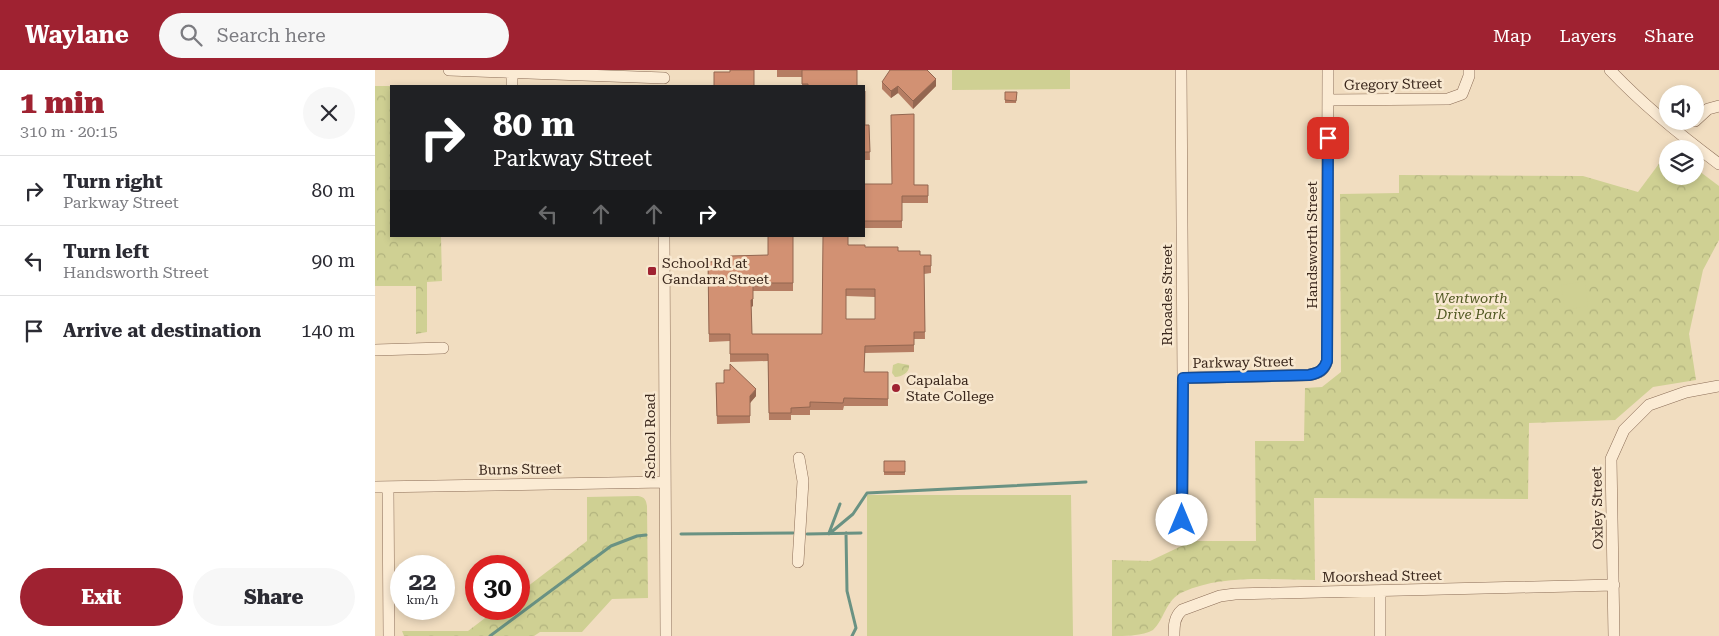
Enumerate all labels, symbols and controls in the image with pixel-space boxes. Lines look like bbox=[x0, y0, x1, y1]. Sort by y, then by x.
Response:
search box bbox=[159, 13, 509, 58]
text: Waylane bbox=[25, 21, 129, 49]
icon: search bbox=[177, 21, 205, 49]
text: Search here bbox=[217, 24, 326, 47]
text: Map bbox=[1493, 25, 1532, 46]
text: Layers bbox=[1560, 25, 1616, 46]
text: Share bbox=[1644, 25, 1694, 46]
street label: Gregory Street bbox=[1344, 75, 1442, 93]
text: 1 min bbox=[20, 85, 104, 120]
map controls bbox=[1659, 85, 1704, 185]
button: sound bbox=[1659, 85, 1704, 130]
button: close bbox=[303, 87, 355, 139]
text: 80 m bbox=[493, 104, 575, 145]
icon: right bbox=[410, 105, 475, 170]
pin bbox=[1307, 117, 1349, 159]
text: 310 m · 20:15 bbox=[20, 122, 118, 141]
icon: arrive bbox=[1314, 124, 1342, 152]
button: layers bbox=[1659, 140, 1704, 185]
text: Parkway Street bbox=[493, 146, 652, 171]
text: Turn right bbox=[63, 170, 163, 193]
icon: right bbox=[20, 177, 48, 205]
text: 80 m bbox=[312, 179, 355, 202]
street label: Handsworth Street bbox=[1304, 181, 1320, 309]
text: Parkway Street bbox=[63, 193, 179, 212]
icon: left bbox=[534, 200, 562, 228]
icon: ahead bbox=[587, 200, 615, 228]
icon: ahead bbox=[640, 200, 668, 228]
icon: right bbox=[693, 200, 721, 228]
text: Turn left bbox=[63, 240, 149, 263]
street label: Rhoades Street bbox=[1159, 244, 1175, 346]
icon: left bbox=[20, 247, 48, 275]
text: 90 m bbox=[312, 249, 355, 272]
place label: School Rd at Gandarra Street bbox=[662, 255, 769, 287]
text: Handsworth Street bbox=[63, 263, 209, 282]
marker: School Rd at Gandarra Street bbox=[646, 265, 658, 277]
park label: Wentworth Drive Park bbox=[1434, 290, 1508, 322]
icon: arrive bbox=[20, 317, 48, 345]
text: Arrive at destination bbox=[63, 319, 261, 342]
text: 140 m bbox=[301, 319, 355, 342]
street label: Parkway Street bbox=[1192, 353, 1294, 371]
place label: Capalaba State College bbox=[906, 372, 994, 404]
marker: Capalaba State College bbox=[890, 382, 902, 394]
street label: School Road bbox=[642, 393, 658, 479]
street label: Burns Street bbox=[478, 460, 562, 478]
street label: Oxley Street bbox=[1588, 466, 1606, 550]
position arrow bbox=[1155, 493, 1207, 545]
speed limit sign: 30 bbox=[465, 555, 530, 620]
text: 22 bbox=[408, 567, 437, 596]
street label: Moorshead Street bbox=[1322, 567, 1442, 585]
button: Exit bbox=[20, 568, 183, 626]
button: Share bbox=[193, 568, 355, 626]
text: km/h bbox=[406, 593, 439, 607]

